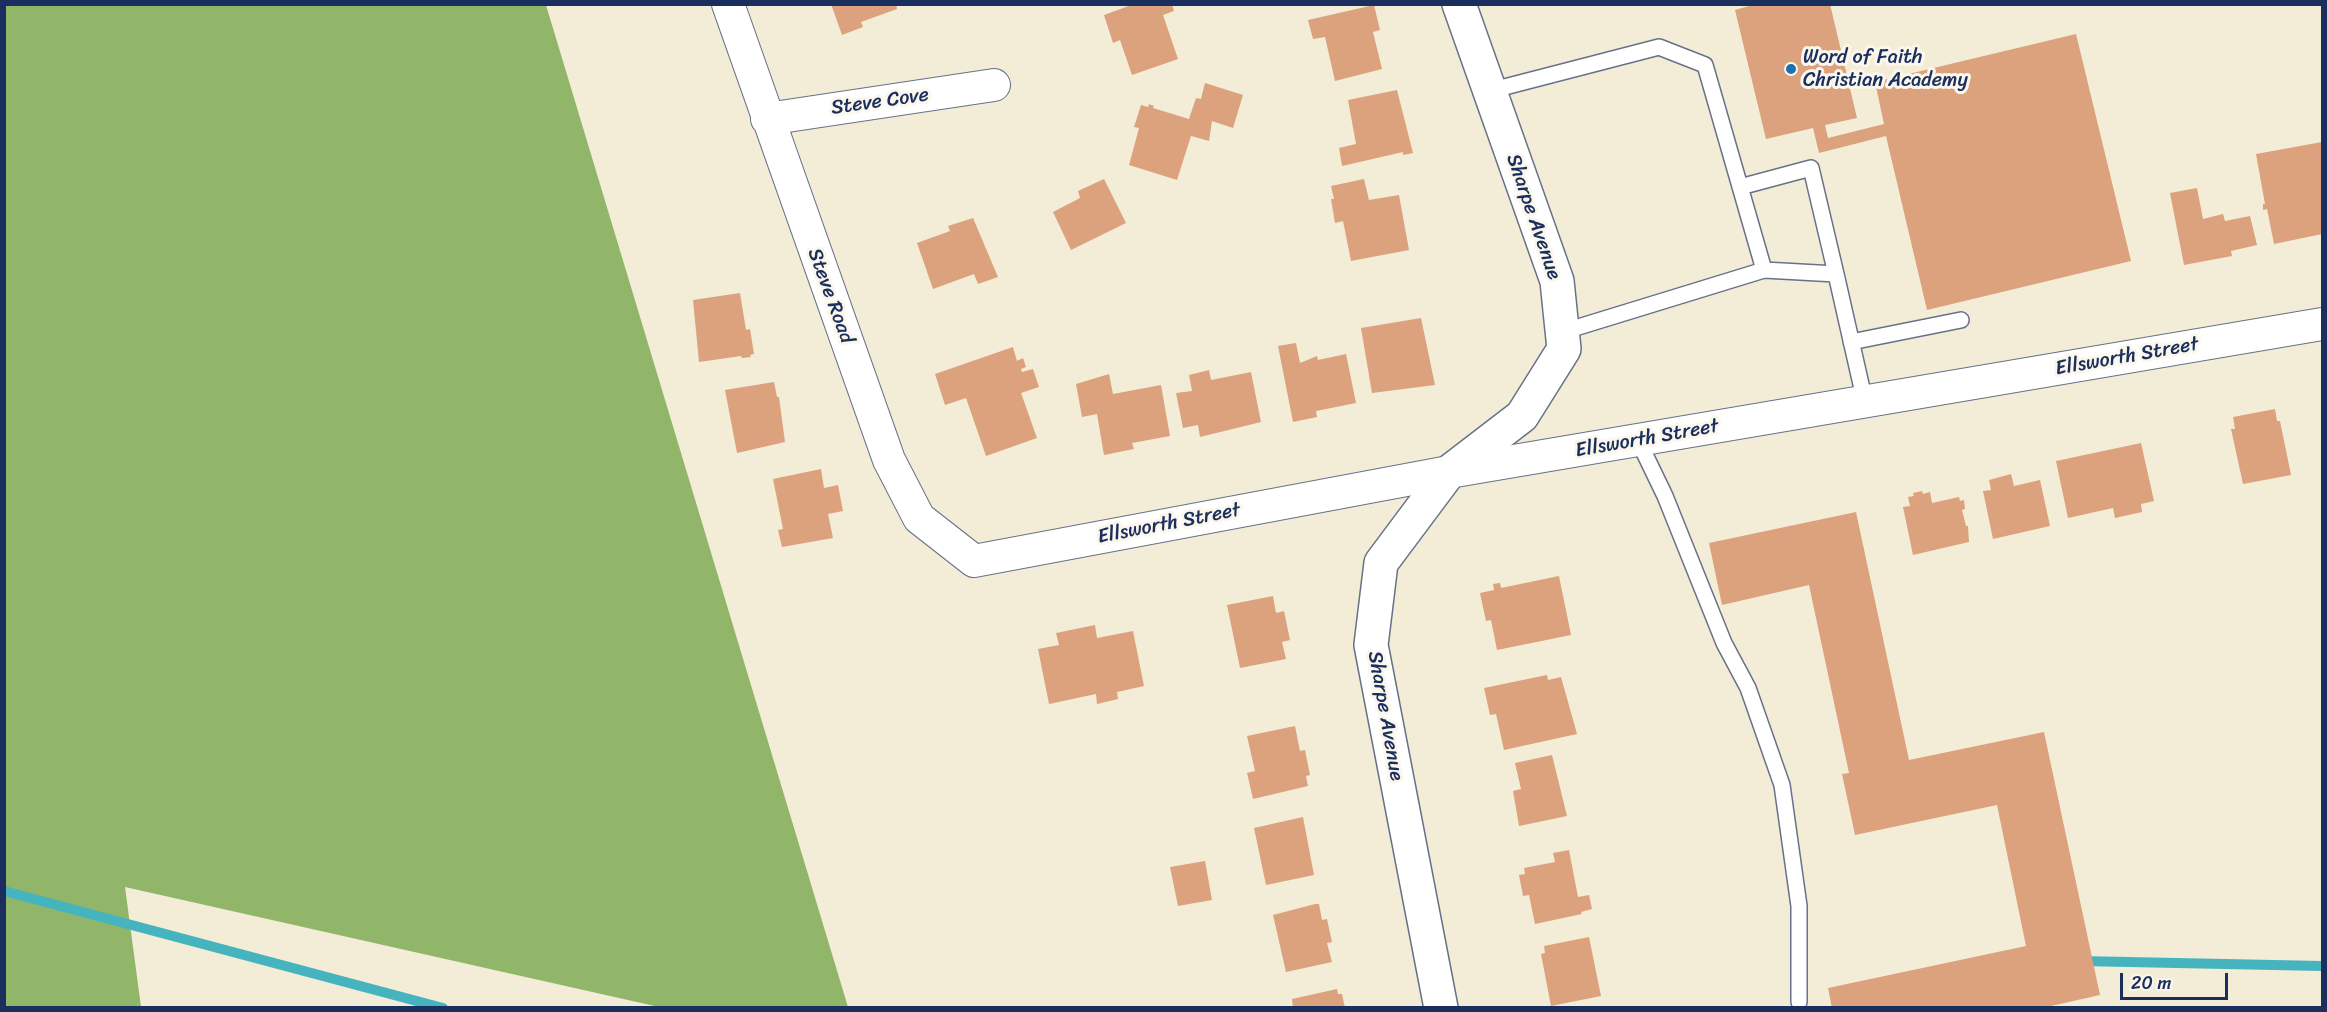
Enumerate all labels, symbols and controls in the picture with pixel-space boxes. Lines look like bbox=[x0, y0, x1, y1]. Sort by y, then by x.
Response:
place label: Word of Faith Christian Academy bbox=[1803, 46, 1968, 93]
marker: Word of Faith Christian Academy bbox=[1784, 62, 1798, 76]
street label: Steve Cove bbox=[830, 83, 930, 121]
street label: Sharpe Avenue bbox=[1500, 151, 1566, 283]
street label: Steve Road bbox=[802, 245, 858, 347]
street label: Ellsworth Street bbox=[2054, 333, 2200, 381]
street label: Ellsworth Street bbox=[1574, 415, 1720, 463]
street label: Ellsworth Street bbox=[1096, 498, 1242, 550]
street label: Sharpe Avenue bbox=[1362, 649, 1408, 783]
scale bar bbox=[2123, 961, 2231, 999]
text: 20 m bbox=[2131, 967, 2171, 999]

